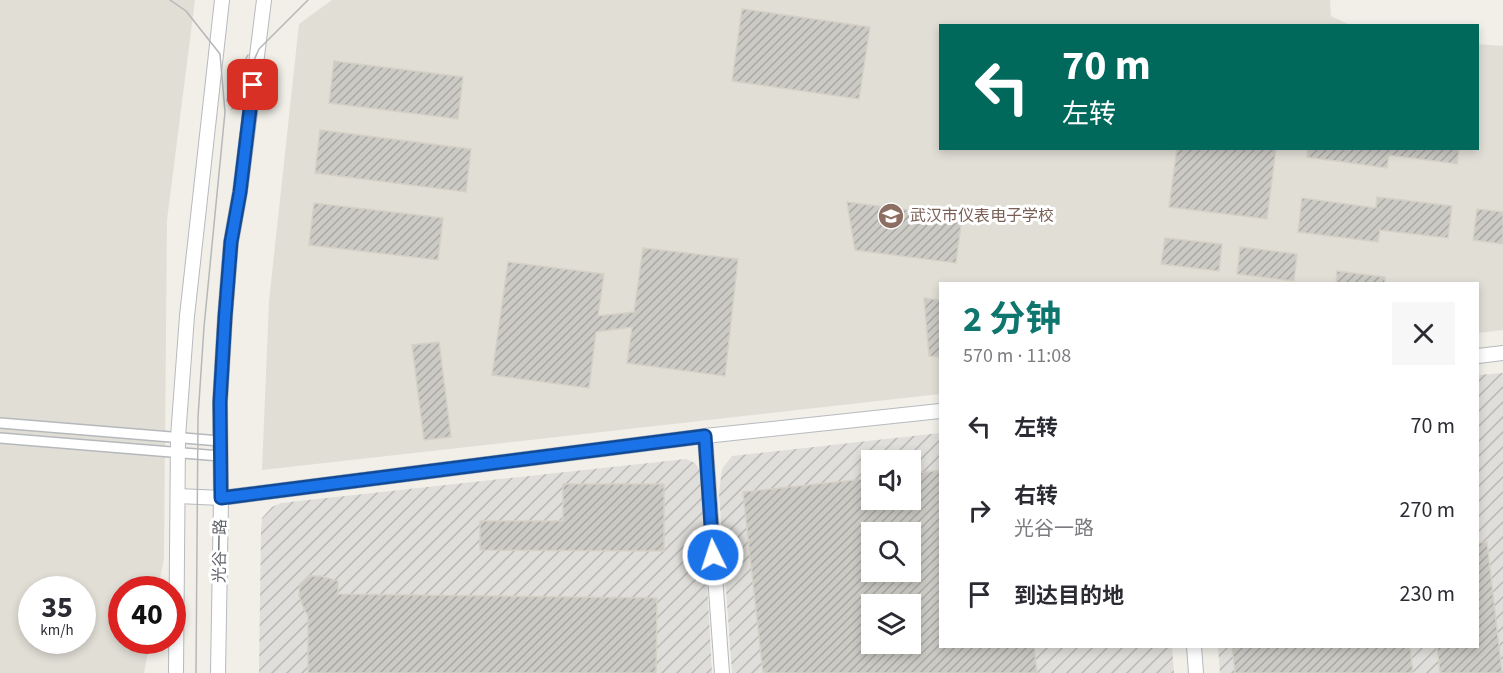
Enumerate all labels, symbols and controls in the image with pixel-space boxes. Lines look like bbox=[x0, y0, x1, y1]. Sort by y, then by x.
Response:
text: 70 m bbox=[1062, 36, 1151, 96]
icon: left bbox=[963, 48, 1041, 126]
pin bbox=[227, 59, 278, 110]
icon: arrive bbox=[236, 68, 269, 101]
text: 左转 bbox=[1062, 95, 1116, 134]
school or university icon: 武汉市仪表电子学校 bbox=[876, 201, 906, 231]
place label: 武汉市仪表电子学校 bbox=[910, 205, 1054, 227]
text: 2 分钟 bbox=[963, 294, 1061, 345]
button: close bbox=[1392, 302, 1455, 365]
text: 570 m · 11:08 bbox=[963, 342, 1071, 370]
icon: left bbox=[963, 410, 996, 443]
text: 70 m bbox=[1410, 410, 1455, 442]
text: 左转 bbox=[1014, 412, 1058, 444]
map controls bbox=[861, 450, 921, 654]
button: sound bbox=[861, 450, 921, 510]
text: 右转 bbox=[1014, 480, 1058, 512]
icon: right bbox=[963, 494, 996, 527]
text: 270 m bbox=[1400, 494, 1455, 526]
text: 光谷一路 bbox=[1014, 515, 1094, 543]
street label: 光谷一路 bbox=[208, 519, 232, 583]
button: search bbox=[861, 522, 921, 582]
position arrow bbox=[681, 523, 745, 587]
speed limit sign: 40 bbox=[108, 576, 186, 654]
icon: arrive bbox=[963, 578, 996, 611]
text: 230 m bbox=[1400, 578, 1455, 610]
text: 到达目的地 bbox=[1014, 580, 1124, 612]
text: 35 bbox=[41, 586, 73, 629]
button: layers bbox=[861, 594, 921, 654]
text: km/h bbox=[40, 620, 74, 641]

